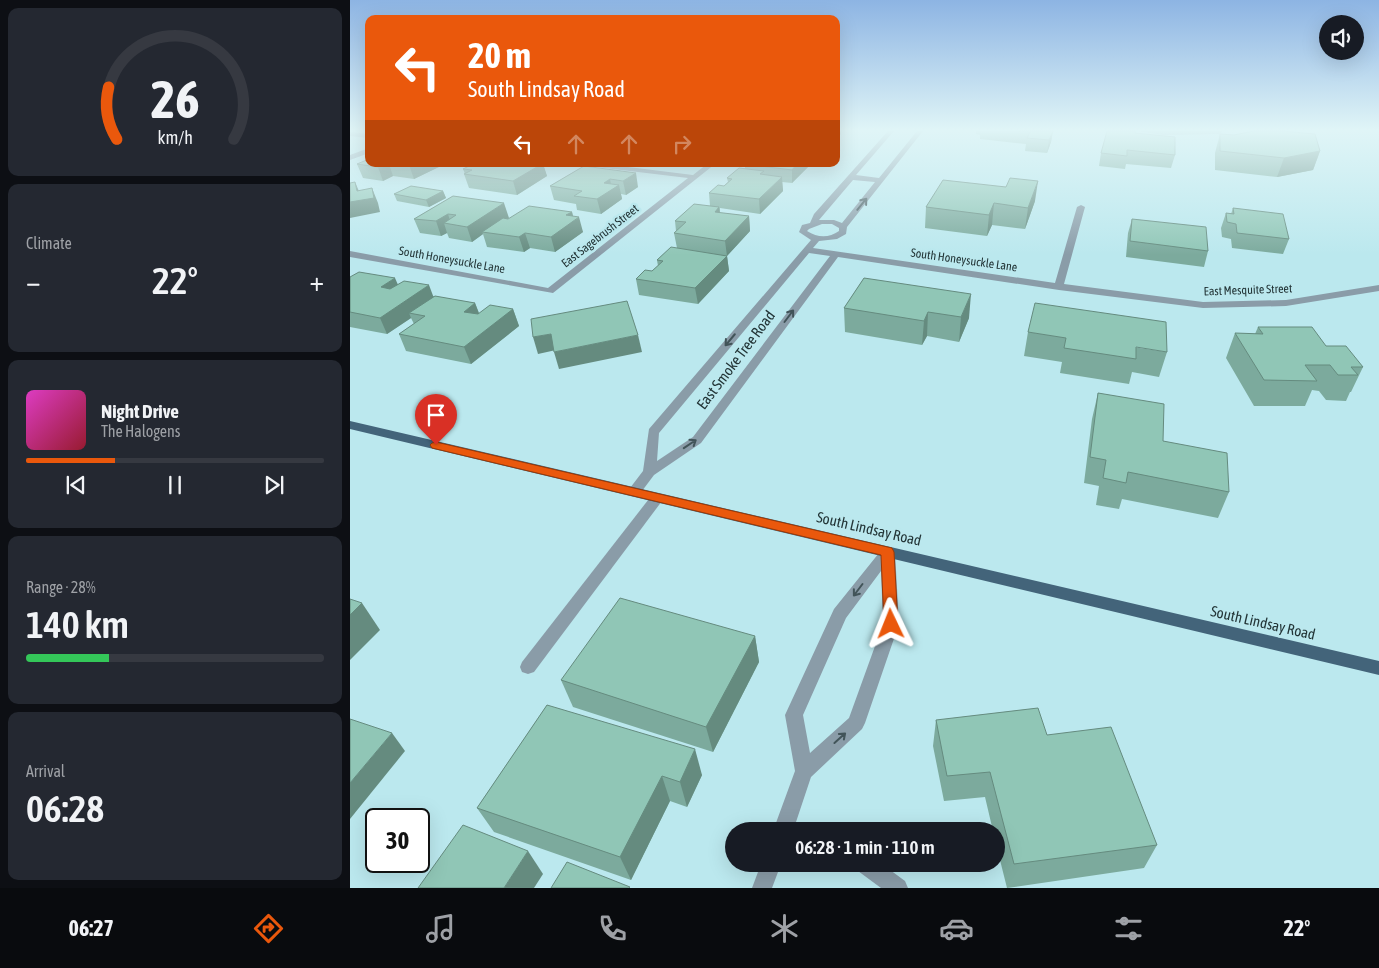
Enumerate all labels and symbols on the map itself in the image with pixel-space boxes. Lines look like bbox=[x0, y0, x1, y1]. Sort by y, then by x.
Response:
one-way arrow bbox=[856, 197, 867, 210]
street label: East Sagebrush Street bbox=[559, 201, 642, 270]
street label: South Honeysuckle Lane bbox=[398, 244, 506, 276]
street label: South Honeysuckle Lane bbox=[910, 246, 1018, 274]
street label: East Mesquite Street bbox=[1203, 281, 1293, 299]
street label: East Smoke Tree Road bbox=[693, 307, 778, 412]
one-way arrow bbox=[784, 309, 794, 323]
one-way arrow bbox=[725, 333, 736, 346]
pin bbox=[415, 394, 457, 445]
one-way arrow bbox=[682, 439, 696, 449]
street label: South Lindsay Road bbox=[815, 508, 923, 549]
one-way arrow bbox=[853, 583, 864, 596]
position arrow bbox=[864, 597, 916, 649]
street label: South Lindsay Road bbox=[1209, 602, 1317, 643]
one-way arrow bbox=[833, 732, 846, 744]
speed limit sign: 30 bbox=[365, 808, 430, 873]

